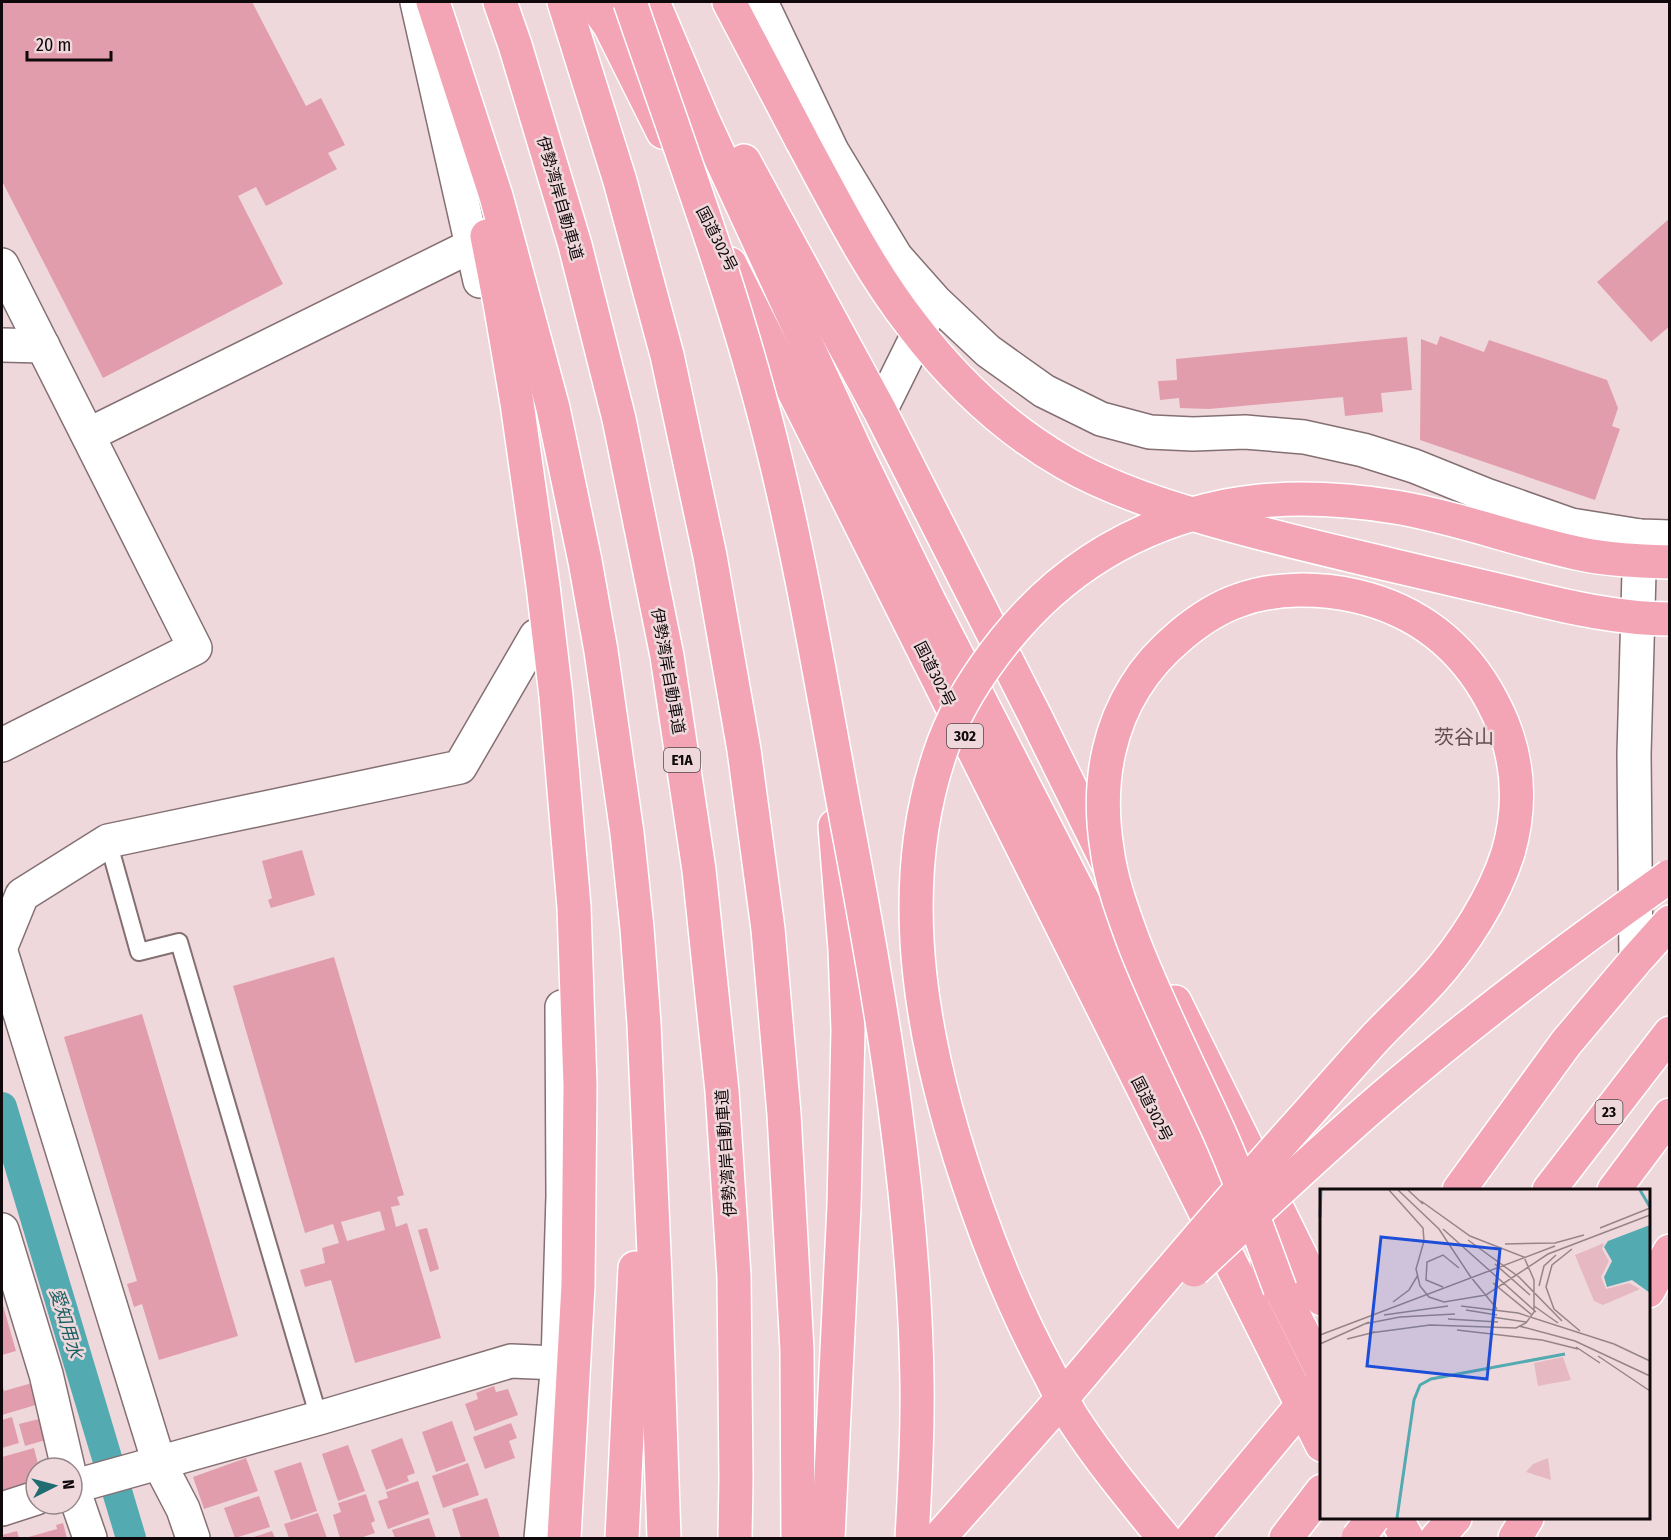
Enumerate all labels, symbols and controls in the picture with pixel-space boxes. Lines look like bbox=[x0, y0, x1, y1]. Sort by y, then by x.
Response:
scale bar bbox=[27, 24, 111, 62]
text: 20 m bbox=[36, 34, 71, 56]
street label: 伊勢湾岸自動車道 bbox=[533, 134, 587, 262]
street label: 国道302号 bbox=[693, 203, 741, 275]
street label: 伊勢湾岸自動車道 bbox=[648, 606, 688, 736]
street label: 国道302号 bbox=[911, 638, 959, 710]
road number: 302 bbox=[947, 724, 983, 748]
district label: 茨谷山 bbox=[1434, 725, 1494, 749]
road number: E1A bbox=[664, 748, 700, 772]
street label: 国道302号 bbox=[1128, 1073, 1176, 1145]
street label: 伊勢湾岸自動車道 bbox=[712, 1088, 740, 1218]
road number: 23 bbox=[1596, 1100, 1622, 1124]
inset map bbox=[1320, 1189, 1650, 1519]
water label: 愛知用水 bbox=[45, 1285, 88, 1363]
north arrow bbox=[24, 1456, 84, 1516]
text: N bbox=[58, 1479, 78, 1490]

